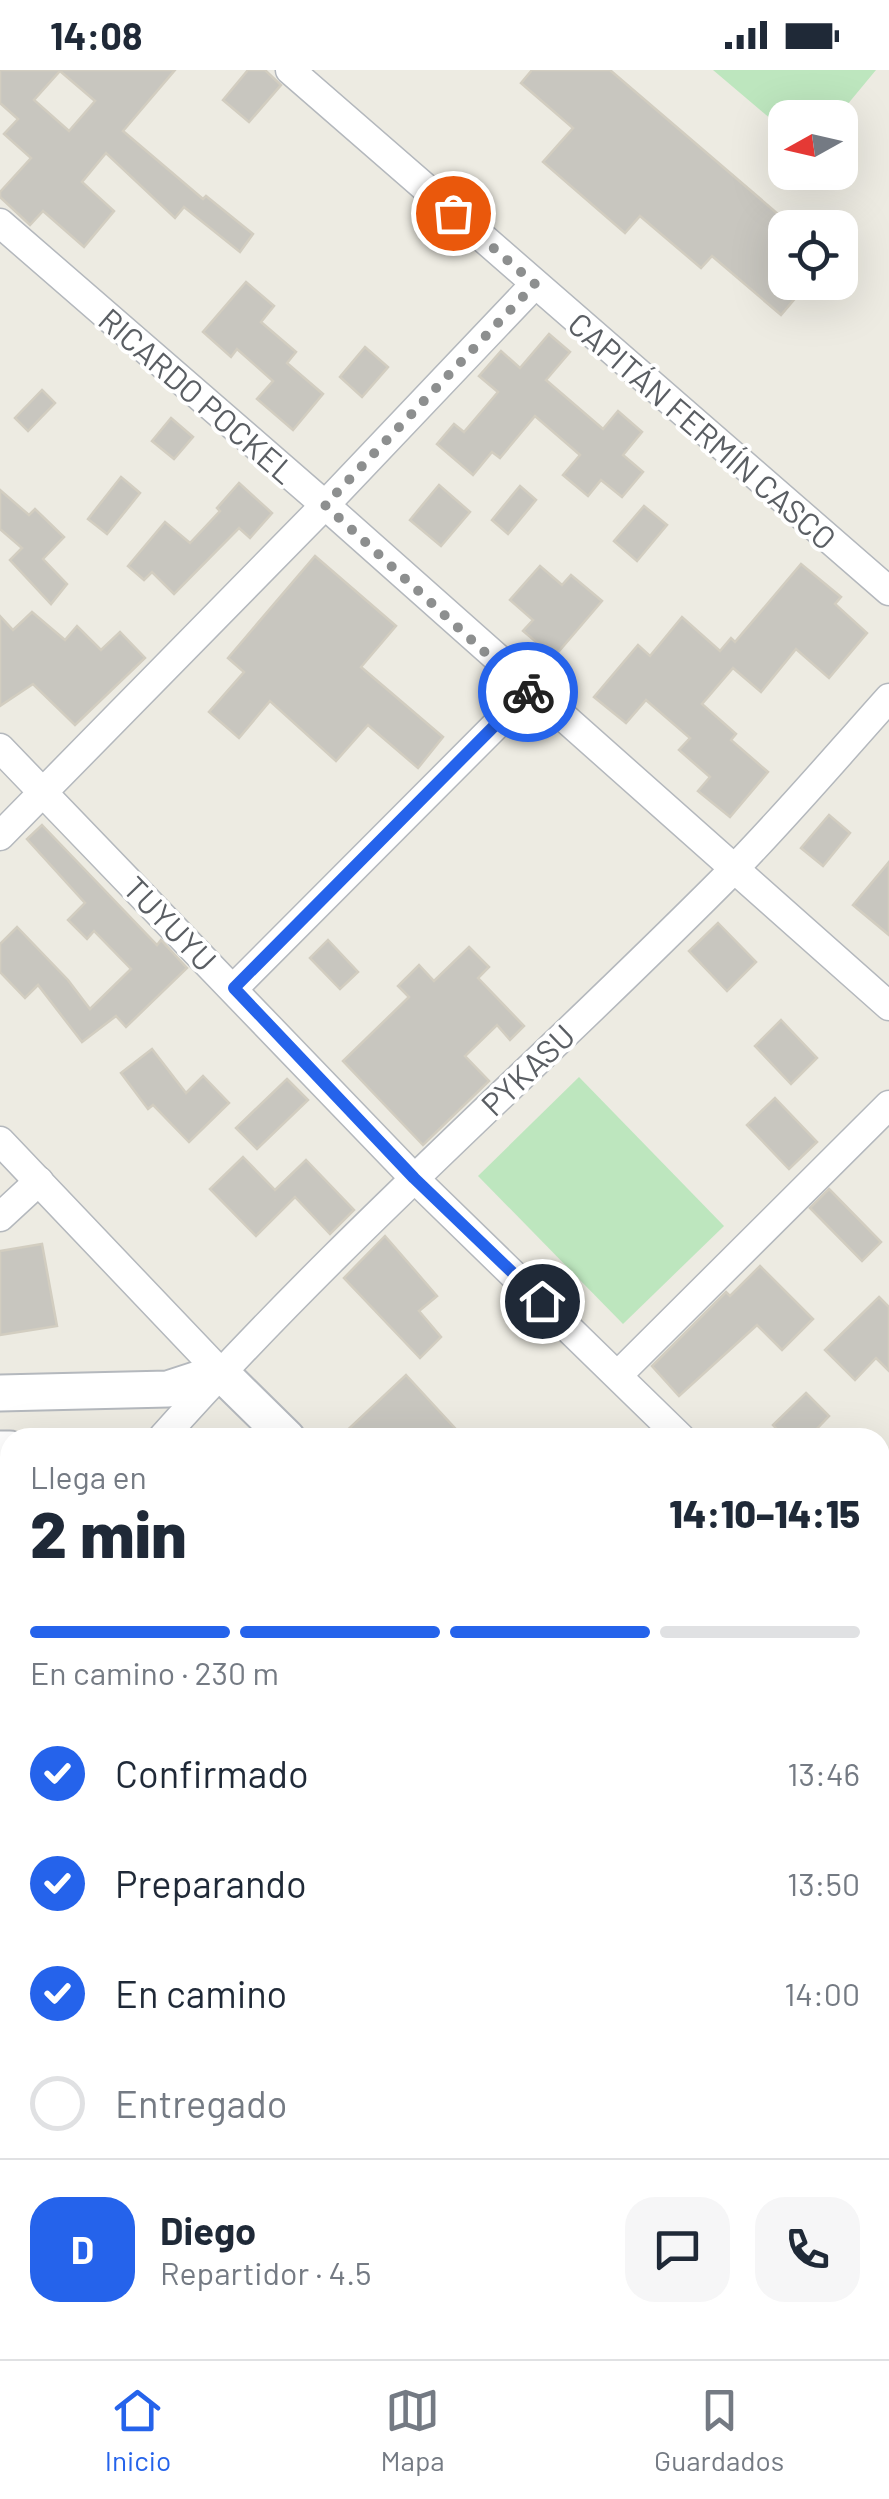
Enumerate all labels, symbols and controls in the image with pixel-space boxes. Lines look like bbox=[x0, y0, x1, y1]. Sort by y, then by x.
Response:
text: 14:08 bbox=[50, 12, 143, 58]
north arrow bbox=[768, 100, 858, 190]
map controls bbox=[768, 100, 858, 300]
pin bbox=[411, 171, 496, 256]
icon: bag bbox=[426, 186, 481, 241]
button: locate bbox=[768, 210, 858, 300]
street label: RICARDO POCKEL bbox=[92, 299, 304, 491]
street label: CAPITÁN FERMÍN CASCO bbox=[562, 304, 844, 556]
courier bbox=[478, 642, 578, 742]
icon: bike bbox=[501, 665, 556, 720]
street label: TUYUYU bbox=[117, 868, 225, 978]
street label: PYKASU bbox=[473, 1015, 581, 1123]
pin bbox=[500, 1259, 585, 1344]
icon: home bbox=[515, 1274, 570, 1329]
text: Llega en bbox=[30, 1457, 147, 1495]
text: 14:10–14:15 bbox=[669, 1490, 860, 1536]
text: 2 min bbox=[30, 1493, 187, 1571]
text: En camino · 230 m bbox=[30, 1653, 279, 1691]
icon: check bbox=[30, 1746, 85, 1801]
text: Confirmado bbox=[115, 1750, 309, 1796]
text: 13:46 bbox=[787, 1754, 860, 1792]
icon: check bbox=[30, 1856, 85, 1911]
text: Preparando bbox=[115, 1860, 307, 1906]
text: 13:50 bbox=[787, 1864, 860, 1902]
icon: check bbox=[30, 1966, 85, 2021]
text: En camino bbox=[115, 1970, 287, 2016]
text: 14:00 bbox=[784, 1974, 860, 2012]
text: Entregado bbox=[115, 2080, 287, 2126]
button: chat bbox=[625, 2197, 730, 2302]
button: phone bbox=[755, 2197, 860, 2302]
text: Diego bbox=[160, 2207, 256, 2253]
text: D bbox=[71, 2226, 94, 2272]
text: Repartidor · 4.5 bbox=[160, 2253, 372, 2291]
tab: Inicio bbox=[105, 2383, 171, 2477]
tab: Mapa bbox=[381, 2383, 445, 2477]
tab: Guardados bbox=[654, 2383, 784, 2477]

